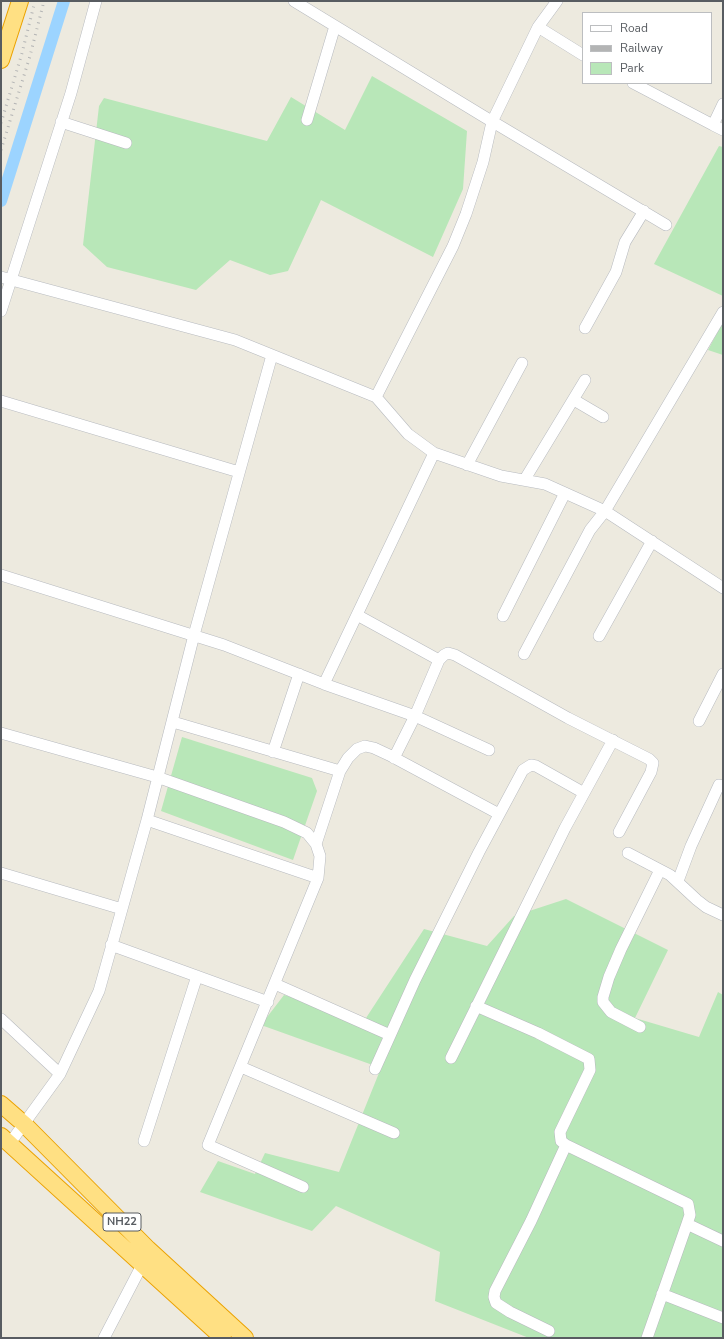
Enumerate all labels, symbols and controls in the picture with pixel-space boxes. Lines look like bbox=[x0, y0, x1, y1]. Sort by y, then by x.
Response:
legend bbox=[582, 12, 712, 84]
text: Road bbox=[620, 20, 648, 36]
text: Railway bbox=[620, 40, 663, 56]
text: Park bbox=[620, 60, 644, 76]
road number: NH22 bbox=[103, 1213, 141, 1231]

